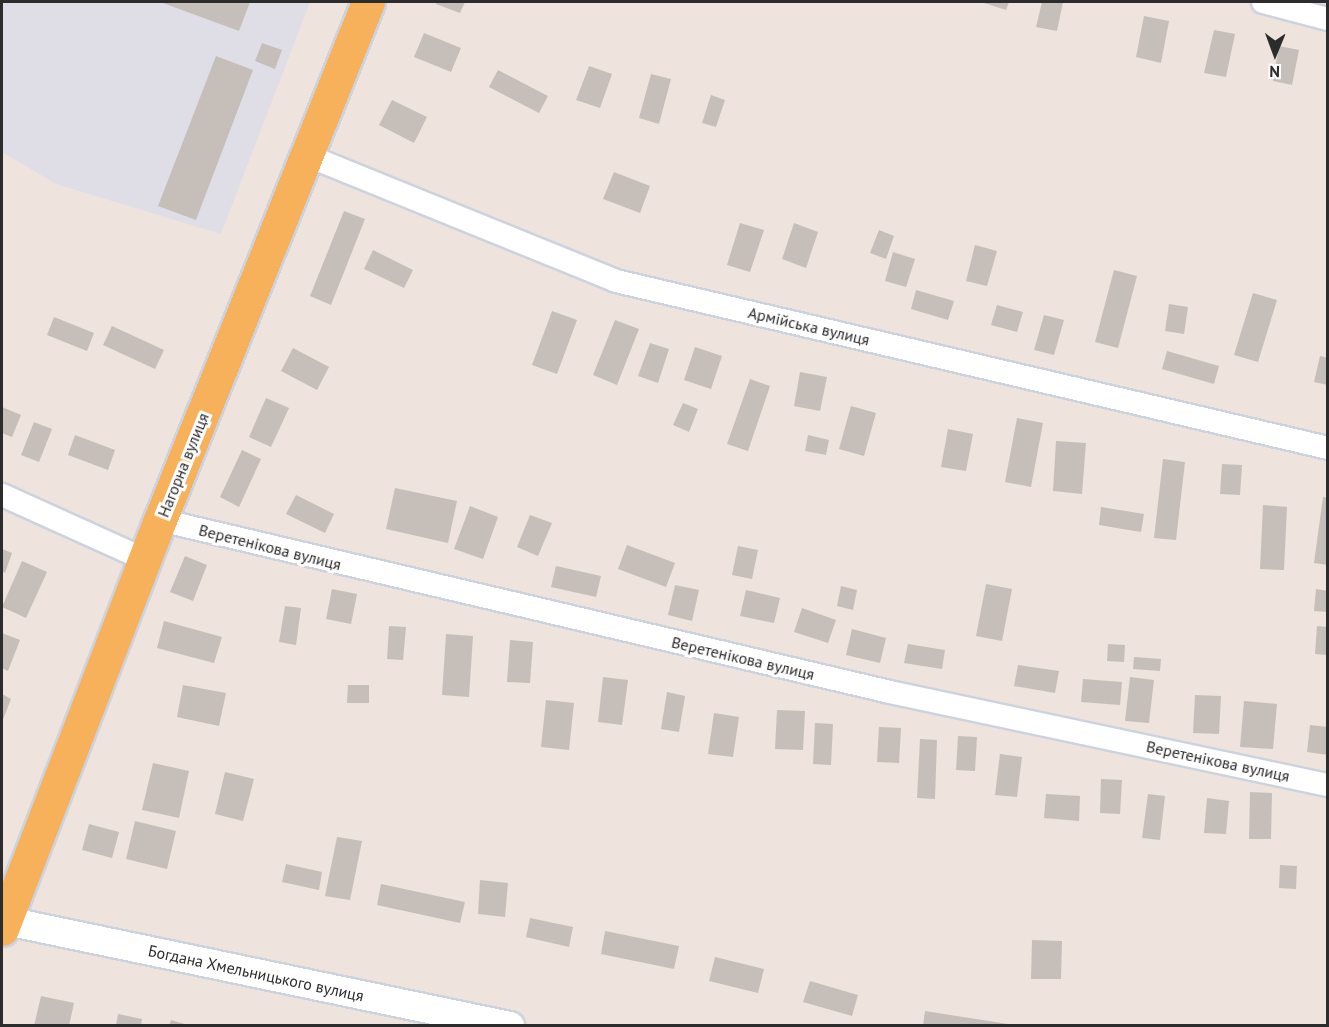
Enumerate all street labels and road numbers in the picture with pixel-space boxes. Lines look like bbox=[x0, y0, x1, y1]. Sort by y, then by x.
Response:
street label: Армійська вулиця bbox=[746, 303, 872, 349]
street label: Нагорна вулиця bbox=[153, 410, 213, 520]
street label: Веретенікова вулиця bbox=[197, 520, 343, 574]
street label: Веретенікова вулиця bbox=[670, 632, 816, 684]
street label: Веретенікова вулиця bbox=[1145, 736, 1291, 786]
street label: Богдана Хмельницького вулиця bbox=[146, 941, 366, 1005]

